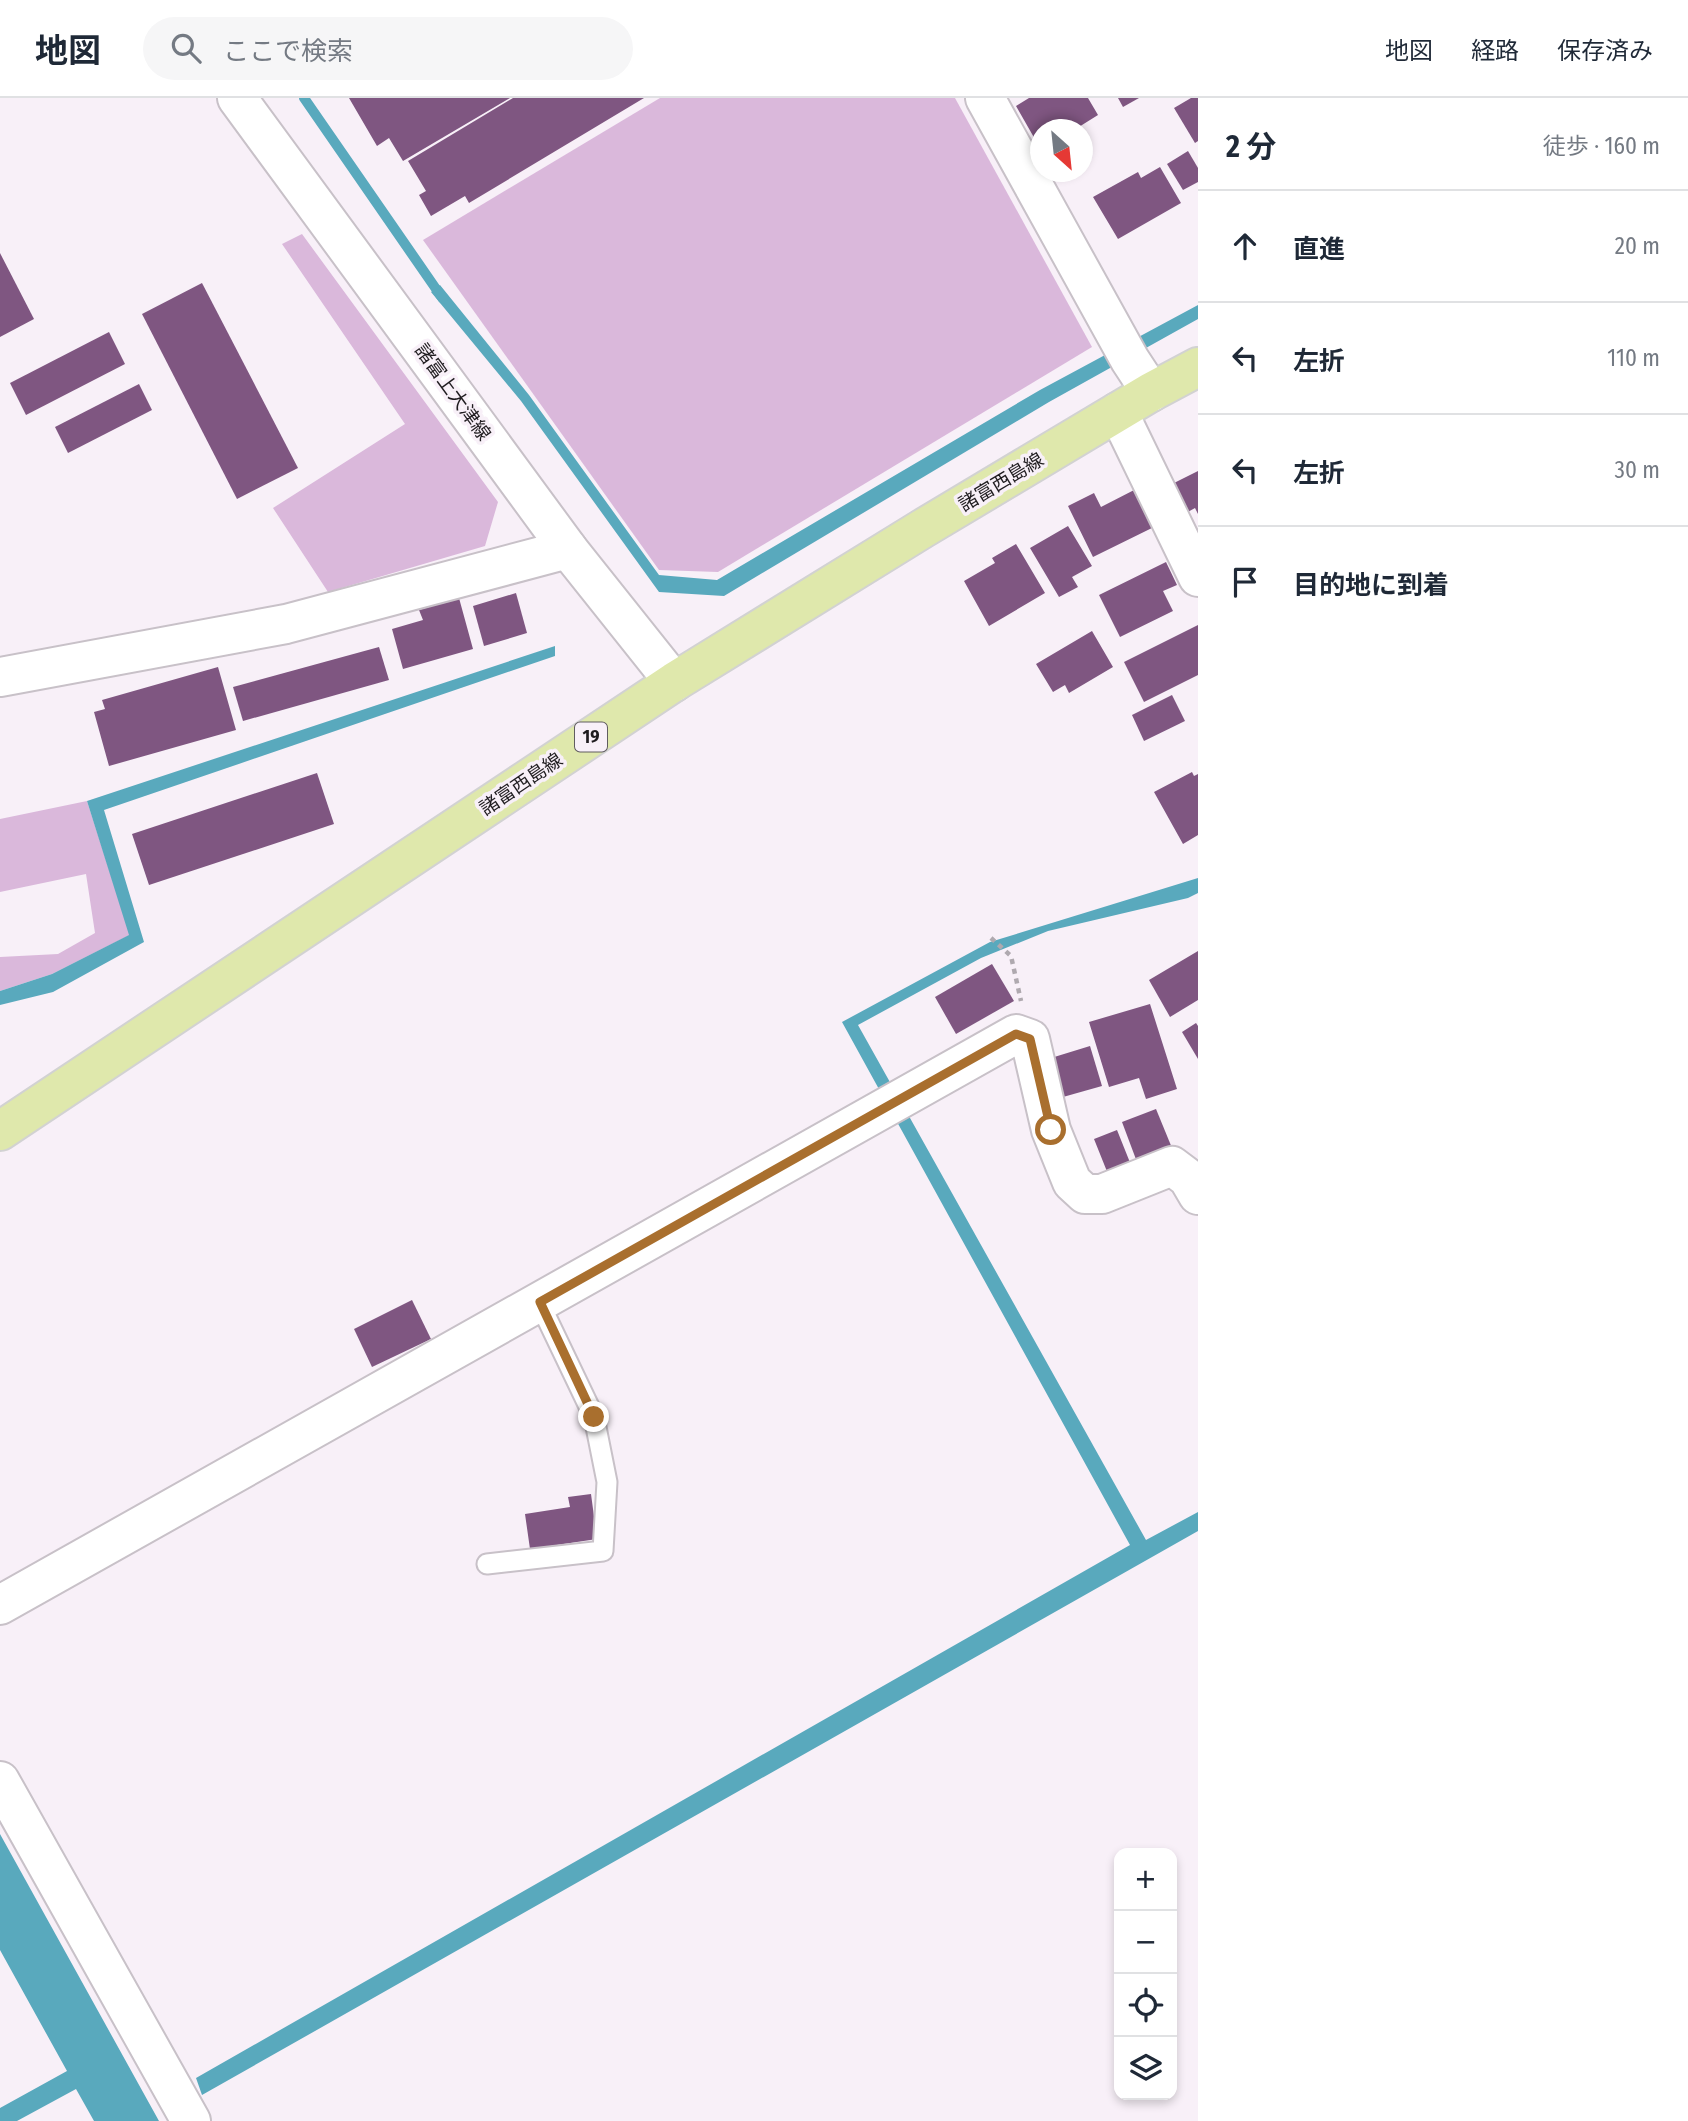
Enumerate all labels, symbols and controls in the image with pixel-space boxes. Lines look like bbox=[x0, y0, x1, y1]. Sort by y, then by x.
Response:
search box bbox=[143, 17, 633, 80]
icon: search bbox=[167, 29, 205, 67]
text: 地図 bbox=[35, 31, 101, 71]
text: ここで検索 bbox=[223, 36, 353, 67]
text: 地図 bbox=[1385, 37, 1433, 65]
text: 経路 bbox=[1471, 37, 1519, 65]
text: 保存済み bbox=[1557, 37, 1653, 65]
north arrow bbox=[1030, 119, 1093, 182]
text: 2 分 bbox=[1226, 129, 1276, 165]
text: 徒歩 · 160 m bbox=[1543, 132, 1660, 160]
icon: ahead bbox=[1226, 227, 1264, 265]
text: 20 m bbox=[1615, 232, 1660, 260]
text: 直進 bbox=[1293, 234, 1345, 265]
street label: 諸富上大津線 bbox=[410, 339, 496, 445]
icon: left bbox=[1226, 339, 1264, 377]
text: 110 m bbox=[1607, 344, 1660, 372]
text: 左折 bbox=[1293, 346, 1345, 377]
street label: 諸富西島線 bbox=[954, 448, 1048, 516]
icon: left bbox=[1226, 451, 1264, 489]
text: 30 m bbox=[1615, 456, 1660, 484]
text: 左折 bbox=[1293, 458, 1345, 489]
icon: arrive bbox=[1226, 563, 1264, 601]
text: 目的地に到着 bbox=[1293, 570, 1449, 601]
road number: 19 bbox=[575, 722, 607, 752]
street label: 諸富西島線 bbox=[475, 748, 567, 820]
route start bbox=[1035, 1114, 1066, 1145]
route end bbox=[578, 1401, 609, 1432]
map controls bbox=[1114, 1848, 1177, 2100]
button: + bbox=[1114, 1848, 1177, 1911]
button: − bbox=[1114, 1911, 1177, 1974]
button: locate bbox=[1114, 1974, 1177, 2037]
button: layers bbox=[1114, 2037, 1177, 2100]

